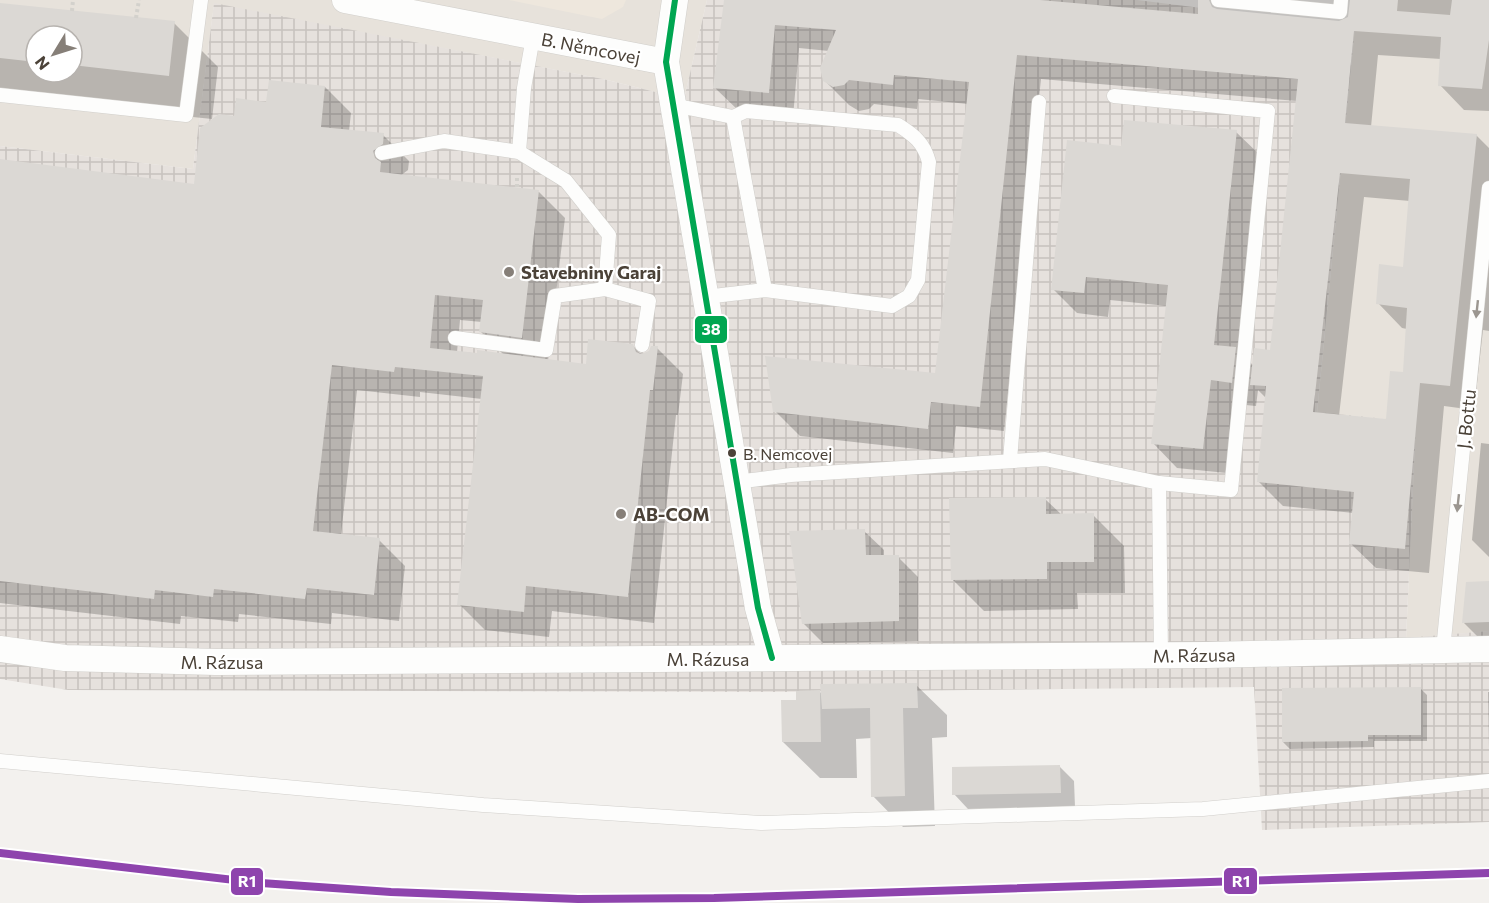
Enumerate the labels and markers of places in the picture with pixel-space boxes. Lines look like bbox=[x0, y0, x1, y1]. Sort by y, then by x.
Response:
place label: Stavebniny Garaj bbox=[521, 261, 661, 283]
marker: Stavebniny Garaj bbox=[502, 265, 516, 279]
place label: B. Nemcovej bbox=[743, 444, 832, 463]
marker: B. Nemcovej bbox=[726, 447, 738, 459]
place label: AB-COM bbox=[633, 503, 710, 525]
marker: AB-COM bbox=[614, 507, 628, 521]

